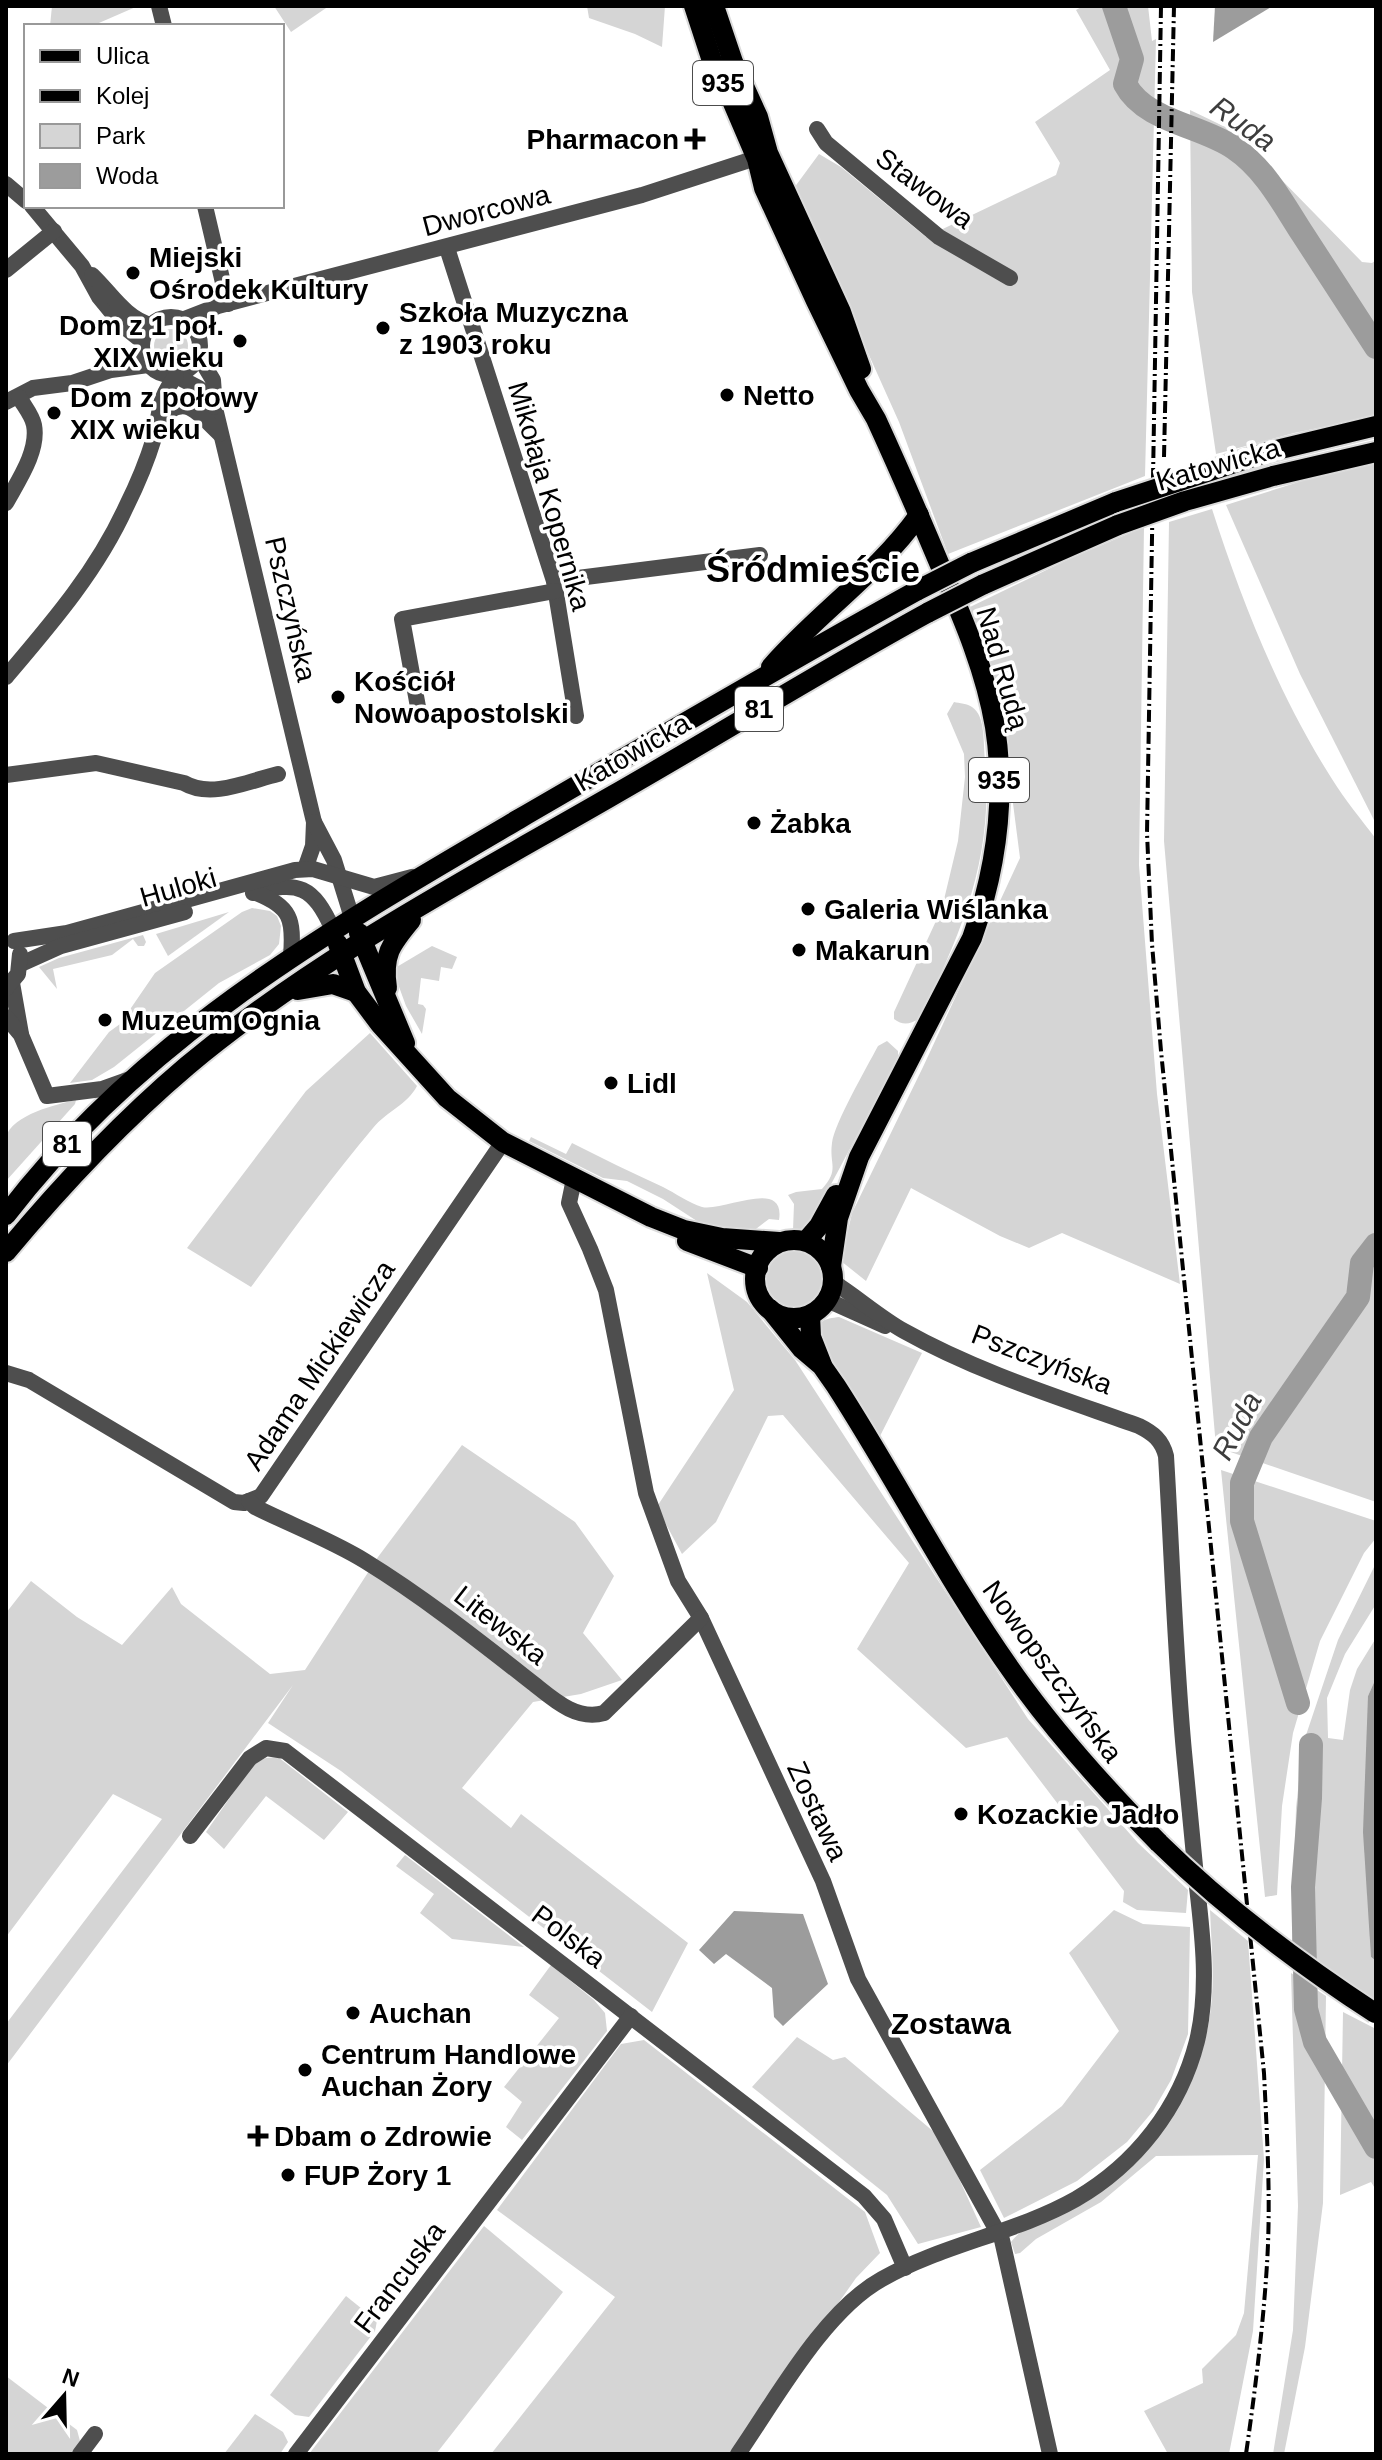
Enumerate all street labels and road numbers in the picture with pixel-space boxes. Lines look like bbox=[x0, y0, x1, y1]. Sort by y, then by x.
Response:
road number: 935 bbox=[693, 61, 753, 105]
street label: Stawowa bbox=[870, 142, 980, 235]
street label: Dworcowa bbox=[419, 178, 554, 242]
street label: Mikołaja Kopernika bbox=[502, 378, 597, 615]
street label: Katowicka bbox=[1153, 432, 1284, 497]
street label: Pszczyńska bbox=[259, 534, 322, 685]
street label: Nad Rudą bbox=[970, 603, 1035, 733]
road number: 81 bbox=[735, 687, 783, 731]
street label: Katowicka bbox=[569, 707, 696, 798]
road number: 935 bbox=[969, 758, 1029, 802]
street label: Huloki bbox=[136, 862, 220, 913]
road number: 81 bbox=[43, 1122, 91, 1166]
street label: Adama Mickiewicza bbox=[238, 1254, 401, 1476]
street label: Pszczyńska bbox=[967, 1319, 1117, 1401]
street label: Nowopszczyńska bbox=[976, 1575, 1129, 1768]
street label: Litewska bbox=[448, 1580, 553, 1671]
street label: Zostawa bbox=[781, 1757, 854, 1866]
street label: Polska bbox=[526, 1899, 612, 1974]
street label: Francuska bbox=[348, 2215, 451, 2339]

